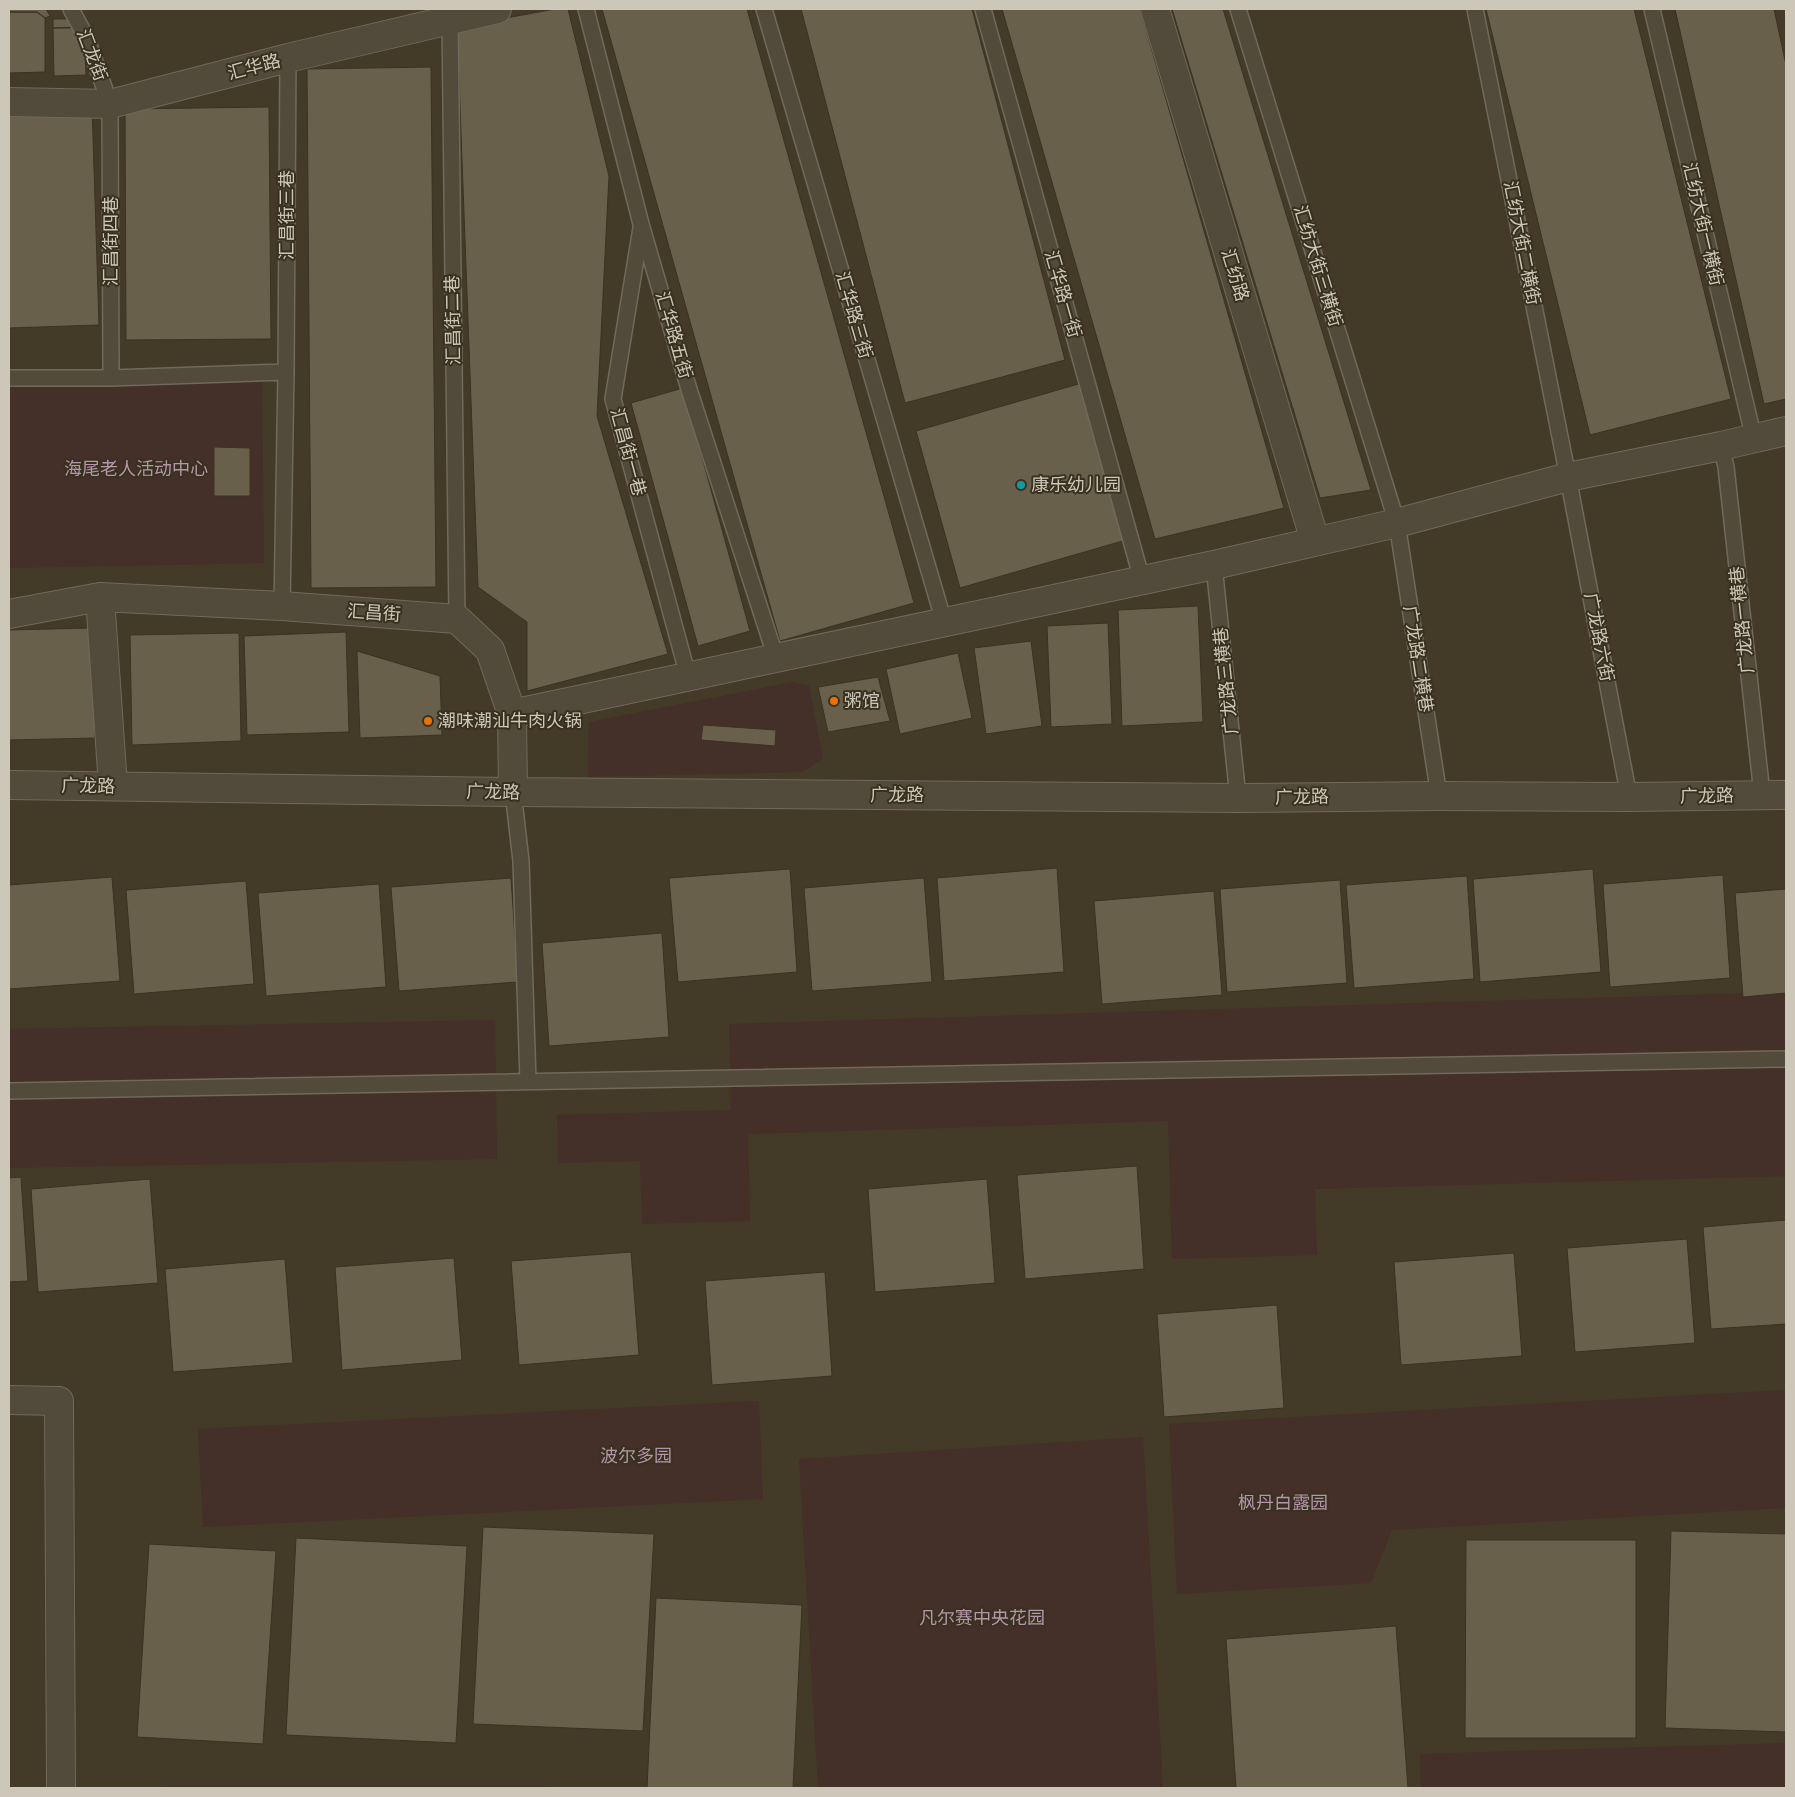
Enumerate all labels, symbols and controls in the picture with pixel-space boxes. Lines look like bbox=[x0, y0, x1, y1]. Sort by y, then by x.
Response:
street label: 汇龙街 bbox=[72, 25, 113, 84]
street label: 汇华路 bbox=[225, 48, 283, 85]
street label: 汇纺大街一横街 bbox=[1678, 160, 1729, 288]
street label: 汇昌街三巷 bbox=[275, 170, 298, 260]
street label: 汇纺大街二横街 bbox=[1499, 179, 1546, 307]
street label: 汇昌街四巷 bbox=[99, 196, 122, 286]
street label: 汇纺大街三横街 bbox=[1289, 202, 1348, 329]
street label: 汇纺路 bbox=[1217, 246, 1254, 304]
street label: 汇华路一街 bbox=[1040, 247, 1087, 340]
street label: 汇华路三街 bbox=[831, 268, 878, 361]
street label: 汇昌街二巷 bbox=[440, 275, 465, 365]
street label: 汇华路五街 bbox=[651, 288, 698, 381]
street label: 汇昌街一巷 bbox=[606, 405, 651, 498]
park label: 海尾老人活动中心 bbox=[64, 457, 208, 480]
place label: 康乐幼儿园 bbox=[1031, 473, 1121, 496]
marker: 康乐幼儿园 bbox=[1015, 479, 1027, 491]
street label: 广龙路一横巷 bbox=[1724, 565, 1759, 675]
street label: 广龙路六街 bbox=[1580, 591, 1619, 683]
street label: 汇昌街 bbox=[346, 599, 402, 626]
street label: 广龙路二横巷 bbox=[1399, 604, 1438, 714]
street label: 广龙路三横巷 bbox=[1208, 626, 1243, 736]
place label: 粥馆 bbox=[844, 689, 880, 712]
marker: 粥馆 bbox=[828, 695, 840, 707]
place label: 潮味潮汕牛肉火锅 bbox=[438, 709, 582, 732]
marker: 潮味潮汕牛肉火锅 bbox=[422, 715, 434, 727]
street label: 广龙路 bbox=[61, 774, 115, 797]
street label: 广龙路 bbox=[466, 780, 520, 803]
street label: 广龙路 bbox=[870, 783, 924, 806]
street label: 广龙路 bbox=[1680, 784, 1734, 807]
street label: 广龙路 bbox=[1275, 785, 1329, 808]
park label: 波尔多园 bbox=[600, 1444, 672, 1467]
park label: 枫丹白露园 bbox=[1238, 1491, 1328, 1514]
park label: 凡尔赛中央花园 bbox=[919, 1606, 1045, 1629]

